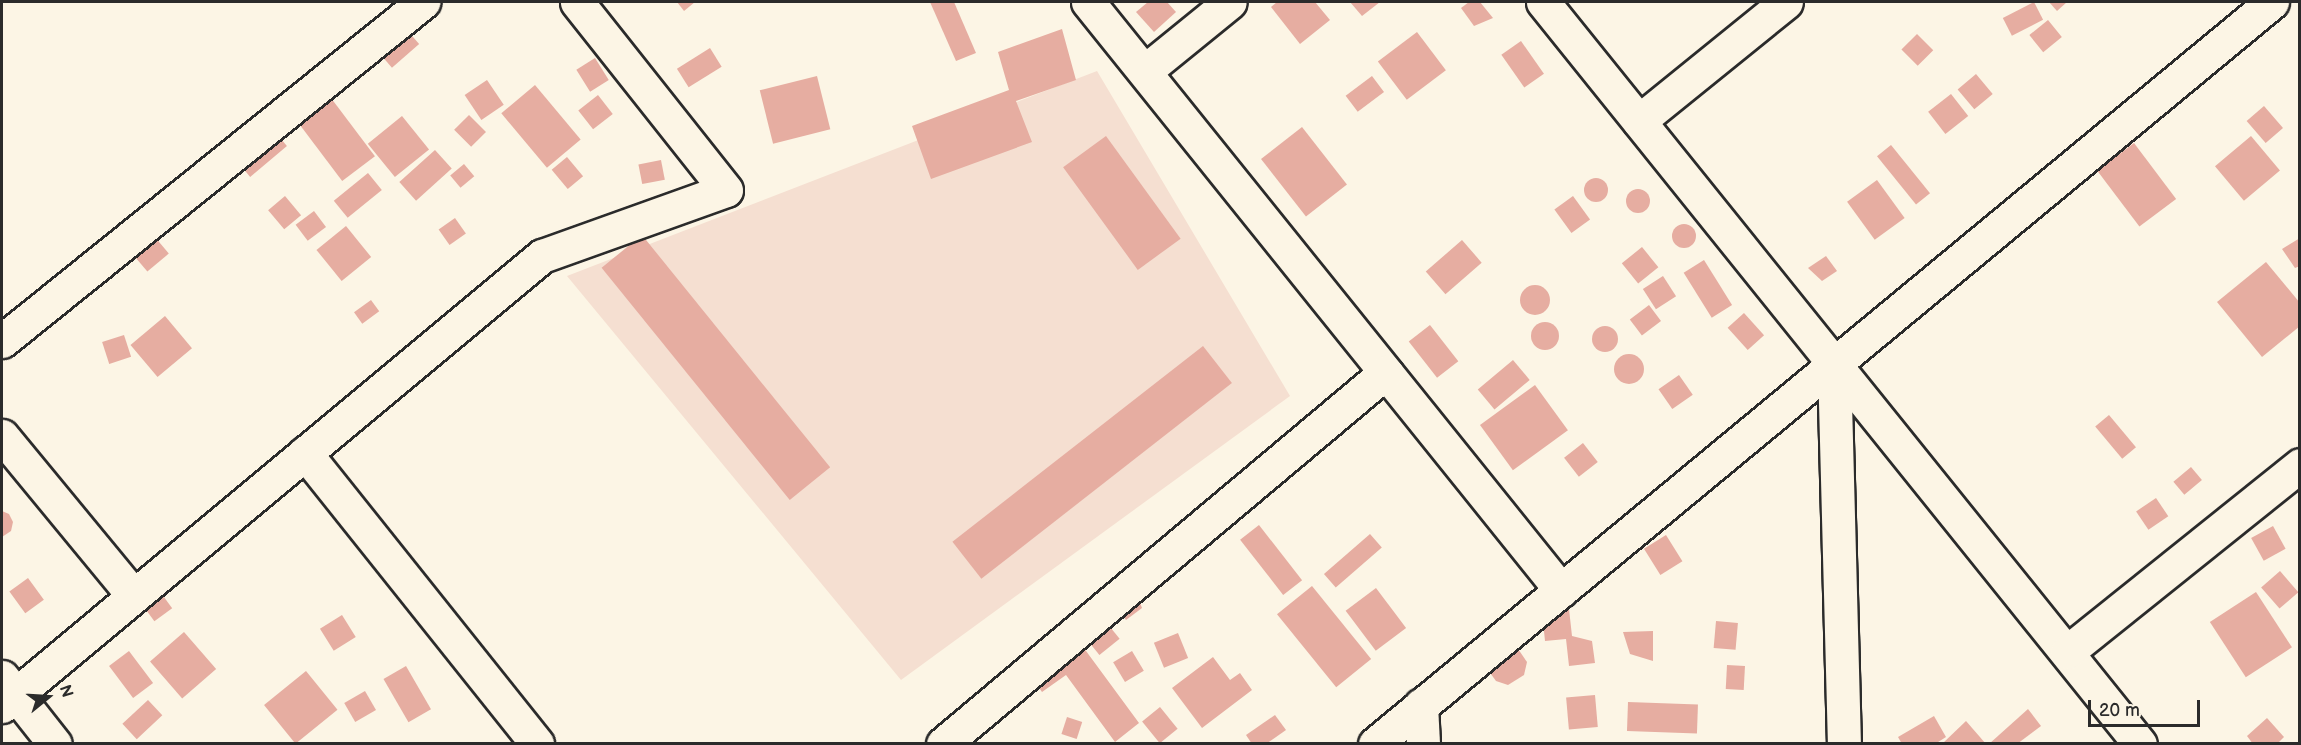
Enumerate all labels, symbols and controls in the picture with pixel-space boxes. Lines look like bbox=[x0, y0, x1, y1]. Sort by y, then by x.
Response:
north arrow bbox=[18, 667, 78, 727]
text: N bbox=[55, 683, 76, 700]
scale bar bbox=[2091, 688, 2204, 726]
text: 20 m bbox=[2099, 700, 2140, 721]

